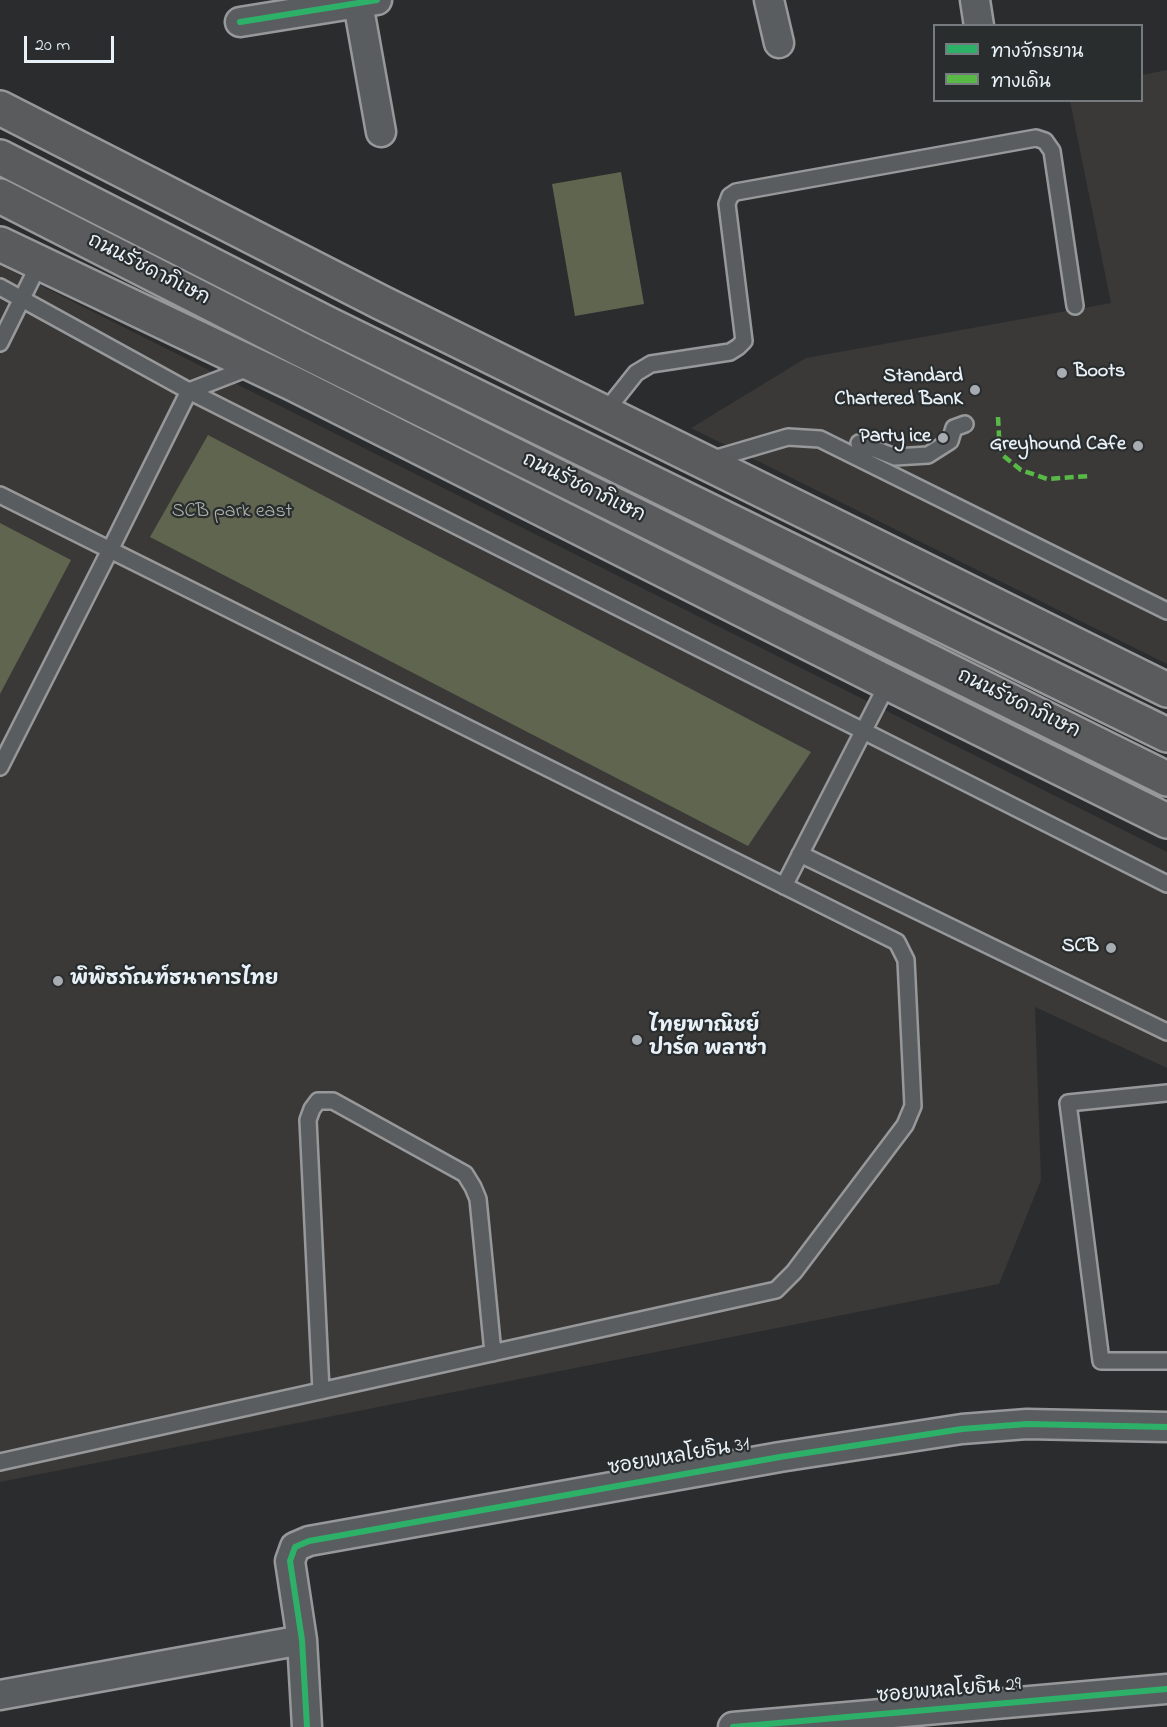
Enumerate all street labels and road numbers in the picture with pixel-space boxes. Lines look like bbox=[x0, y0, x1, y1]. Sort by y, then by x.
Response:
street label: ถนนรัชดาภิเษก bbox=[83, 230, 213, 312]
street label: ถนนรัชดาภิเษก bbox=[518, 449, 648, 529]
street label: ถนนรัชดาภิเษก bbox=[953, 665, 1083, 745]
street label: ซอยพหลโยธิน 31 bbox=[606, 1434, 752, 1482]
street label: ซอยพหลโยธิน 29 bbox=[876, 1674, 1022, 1710]

